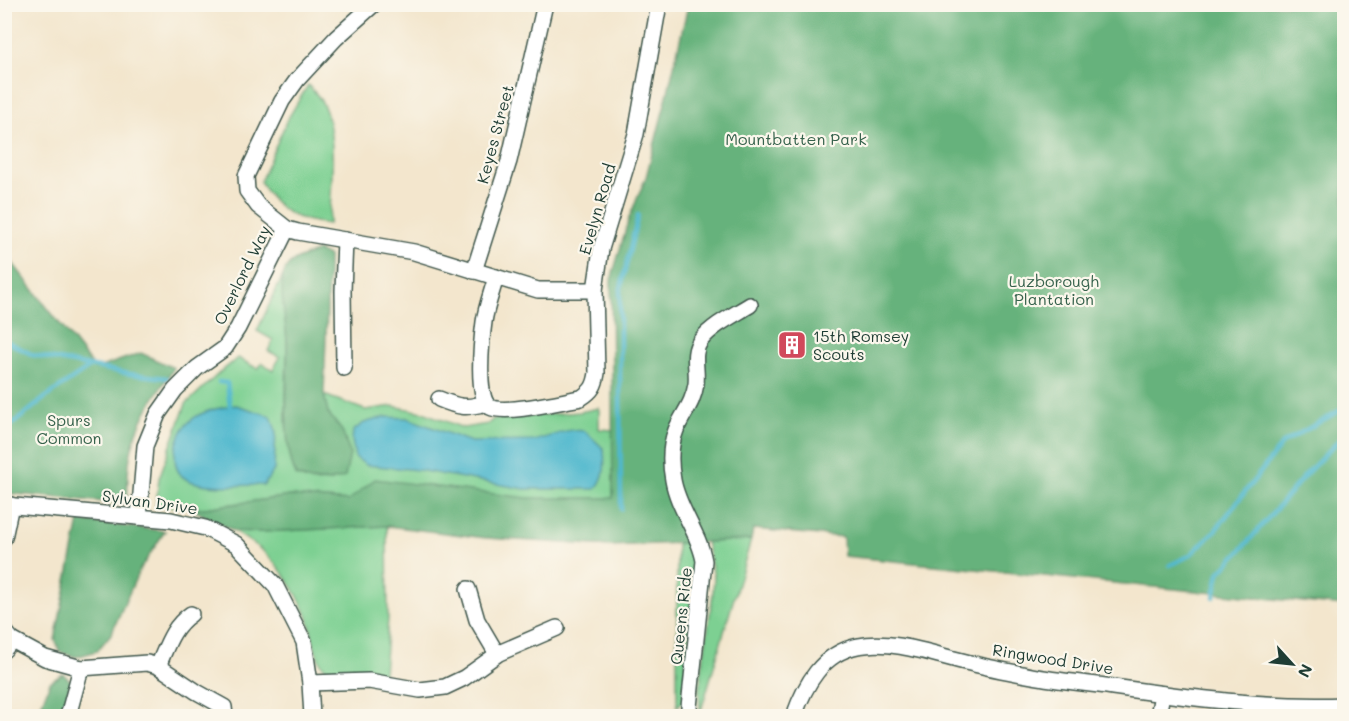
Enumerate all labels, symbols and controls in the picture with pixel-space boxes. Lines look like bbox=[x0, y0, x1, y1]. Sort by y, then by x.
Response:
street label: Keyes Street bbox=[471, 82, 518, 186]
park label: Mountbatten Park bbox=[725, 128, 867, 149]
street label: Evelyn Road bbox=[574, 161, 620, 257]
street label: Overlord Way bbox=[208, 222, 275, 328]
park label: Luzborough Plantation bbox=[1009, 270, 1099, 309]
place label: 15th Romsey Scouts bbox=[813, 325, 909, 364]
building icon: 15th Romsey Scouts bbox=[776, 329, 808, 361]
park label: Spurs Common bbox=[37, 409, 101, 448]
street label: Sylvan Drive bbox=[101, 484, 199, 519]
street label: Queens Ride bbox=[665, 566, 696, 666]
north arrow bbox=[1262, 634, 1322, 694]
street label: Ringwood Drive bbox=[991, 639, 1115, 678]
text: N bbox=[1294, 661, 1318, 681]

